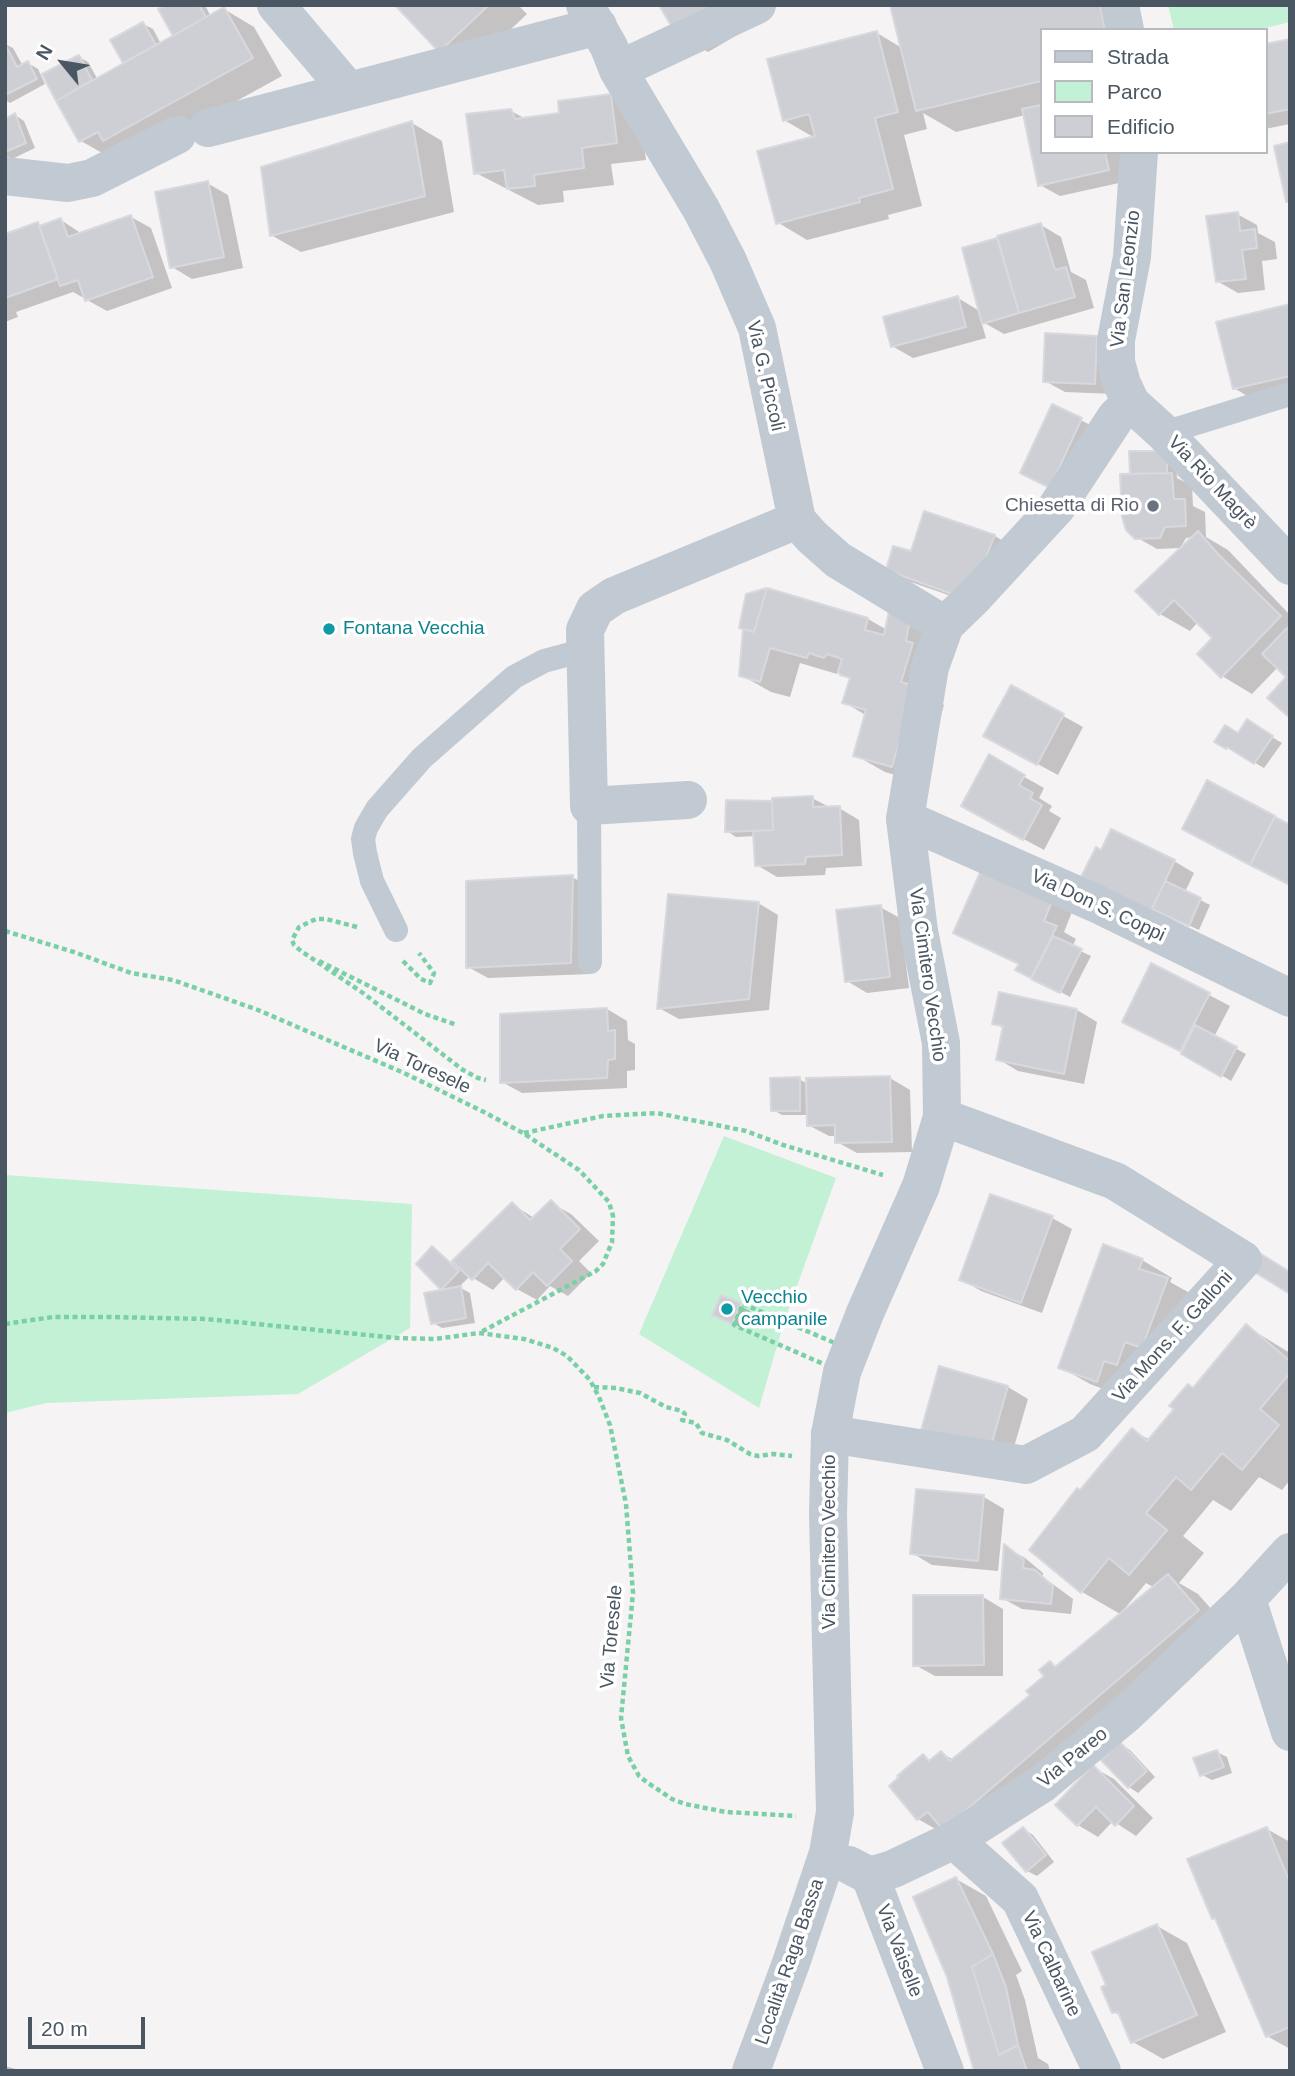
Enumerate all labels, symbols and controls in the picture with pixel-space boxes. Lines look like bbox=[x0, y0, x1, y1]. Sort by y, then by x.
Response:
north arrow bbox=[28, 28, 98, 98]
legend bbox=[1040, 28, 1267, 154]
text: N bbox=[32, 41, 57, 63]
text: Strada bbox=[1107, 45, 1169, 68]
text: Parco bbox=[1107, 80, 1162, 103]
text: Edificio bbox=[1107, 115, 1175, 138]
street label: Via San Leonzio bbox=[1106, 209, 1146, 349]
street label: Via G. Piccoli bbox=[741, 319, 789, 433]
street label: Via Rio Magrè bbox=[1163, 431, 1261, 535]
place label: Chiesetta di Rio bbox=[1005, 495, 1139, 517]
marker: Chiesetta di Rio bbox=[1145, 498, 1161, 514]
place label: Fontana Vecchia bbox=[343, 618, 485, 640]
marker: Fontana Vecchia bbox=[321, 621, 337, 637]
street label: Via Don S. Coppi bbox=[1027, 865, 1169, 947]
street label: Via Cimitero Vecchio bbox=[904, 887, 950, 1063]
street label: Via Toresele bbox=[370, 1035, 474, 1099]
street label: Via Mons. F. Galloni bbox=[1108, 1267, 1238, 1407]
place label: Vecchio campanile bbox=[741, 1287, 828, 1331]
marker: Vecchio campanile bbox=[719, 1301, 735, 1317]
street label: Via Cimitero Vecchio bbox=[819, 1455, 841, 1629]
street label: Via Toresele bbox=[596, 1584, 628, 1690]
street label: Via Pareo bbox=[1034, 1723, 1112, 1793]
street label: Località Raga Bassa bbox=[751, 1876, 829, 2048]
street label: Via Vaiselle bbox=[871, 1901, 927, 2001]
street label: Via Calbarine bbox=[1017, 1908, 1085, 2020]
scale bar bbox=[32, 2002, 149, 2046]
text: 20 m bbox=[41, 2017, 88, 2040]

